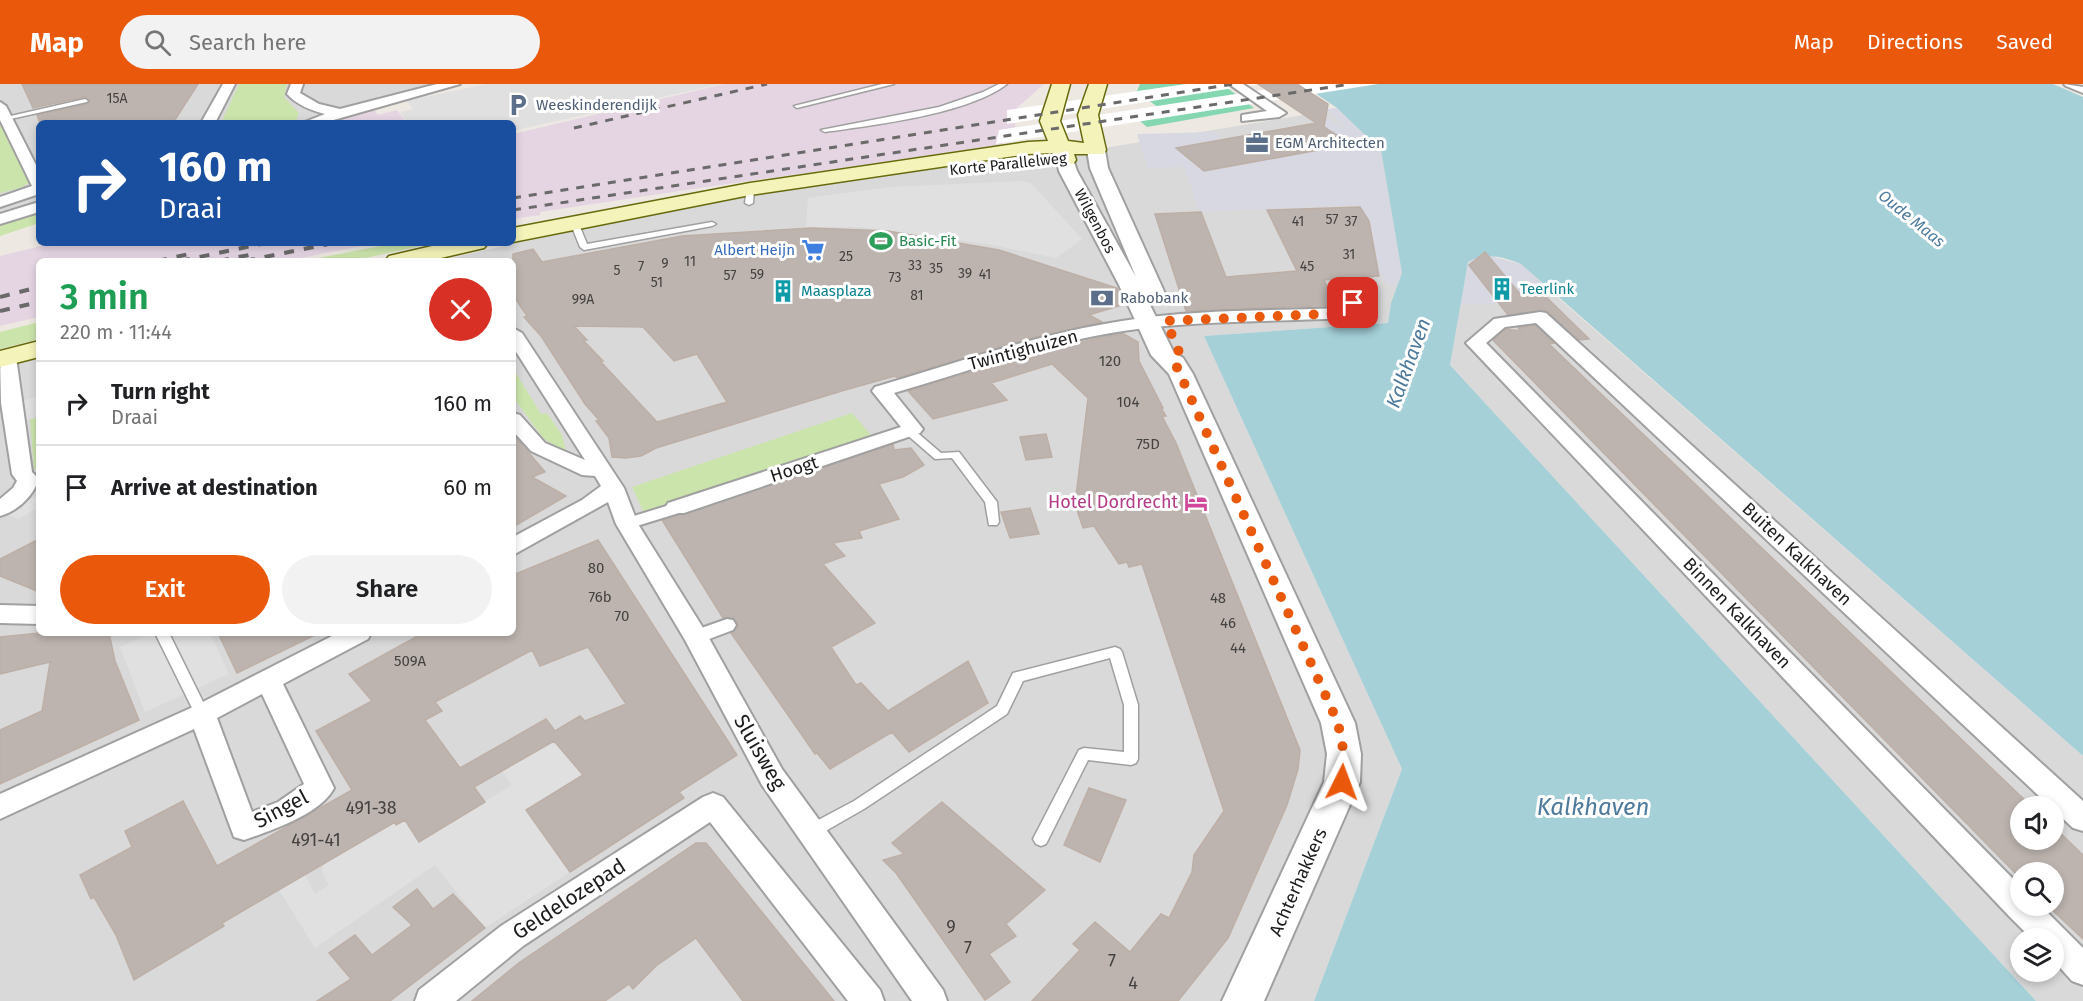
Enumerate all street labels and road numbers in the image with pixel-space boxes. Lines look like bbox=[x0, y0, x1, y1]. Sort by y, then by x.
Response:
street label: Korte Parallelweg bbox=[948, 149, 1068, 179]
street label: Wilgenbos bbox=[1071, 186, 1119, 256]
street label: Twintighuizen bbox=[966, 325, 1080, 375]
street label: Hoogt bbox=[767, 451, 821, 487]
street label: Buiten Kalkhaven bbox=[1738, 498, 1856, 610]
street label: Binnen Kalkhaven bbox=[1678, 553, 1796, 673]
street label: Sluisweg bbox=[728, 710, 792, 794]
street label: Singel bbox=[249, 784, 313, 834]
street label: Achterhakkers bbox=[1264, 825, 1332, 939]
street label: Geldelozepad bbox=[508, 853, 630, 945]

